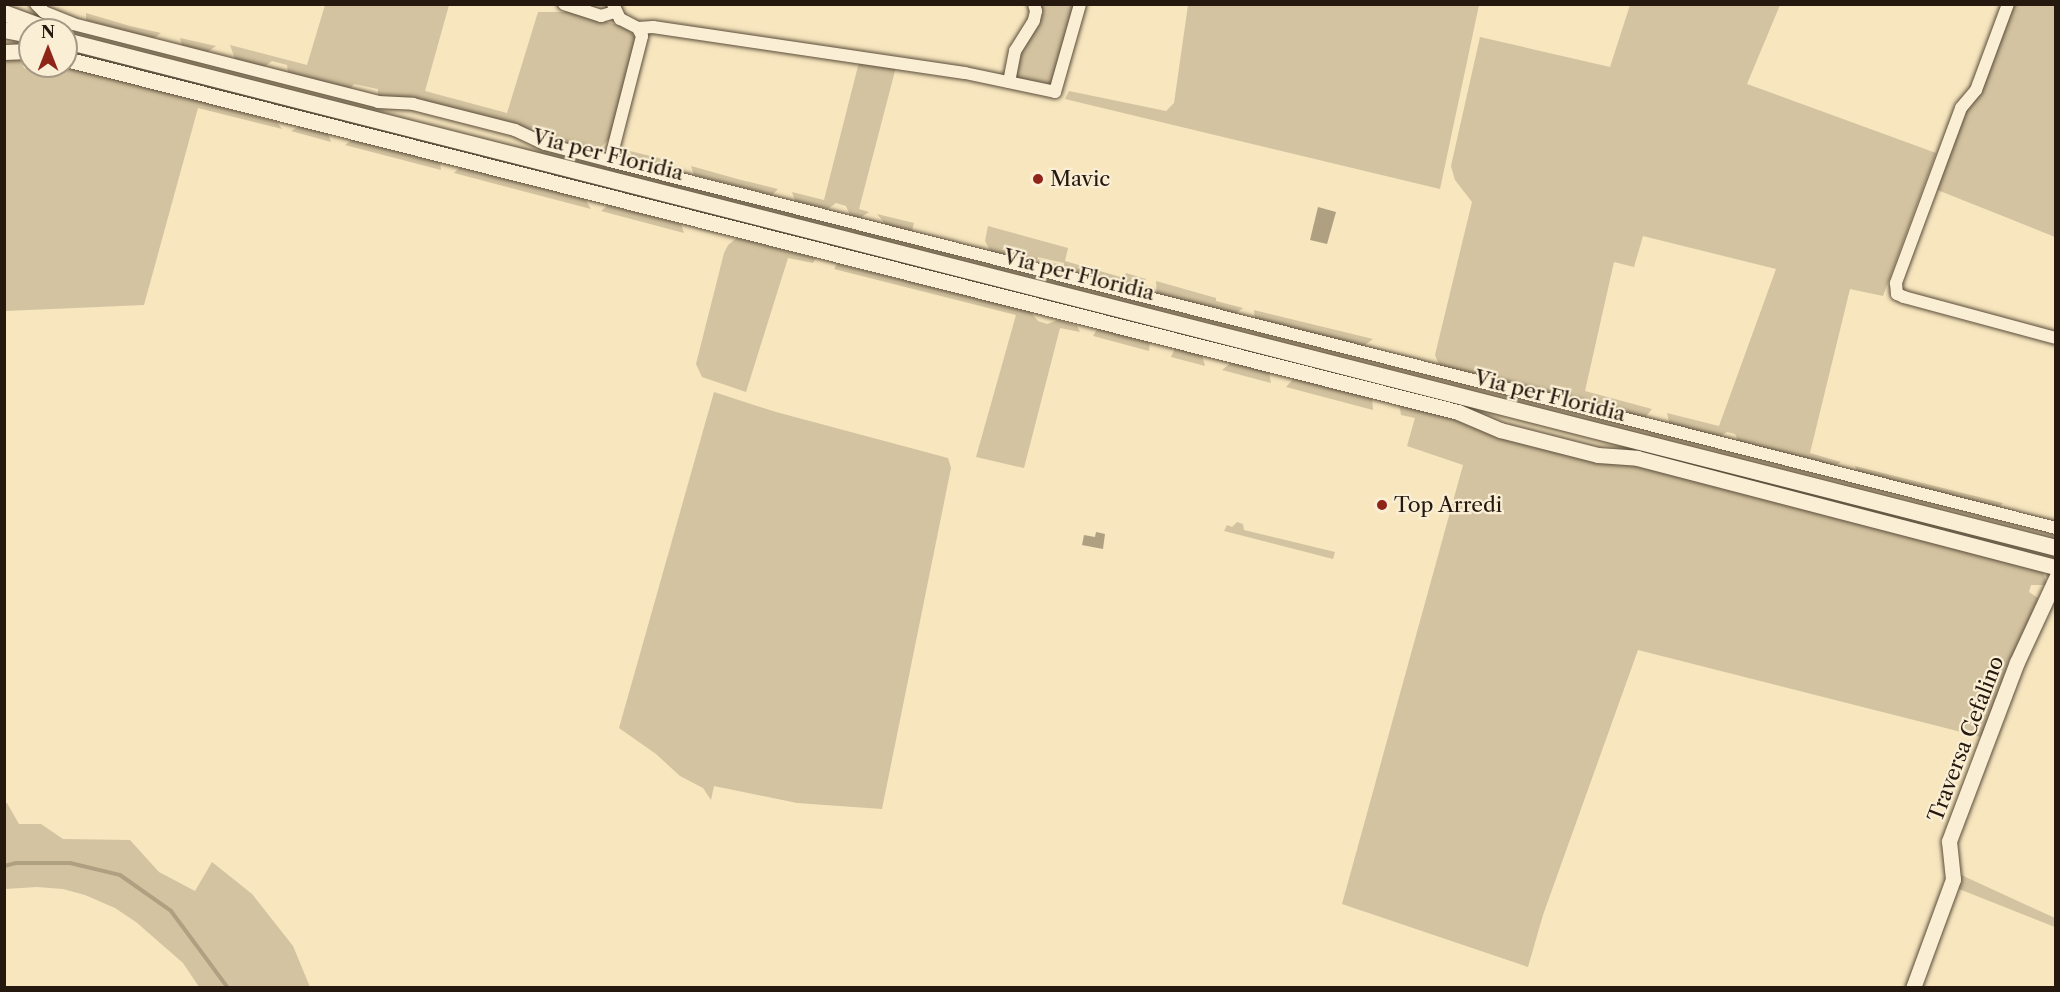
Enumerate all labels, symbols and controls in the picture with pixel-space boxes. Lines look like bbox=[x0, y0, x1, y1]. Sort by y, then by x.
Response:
north arrow bbox=[18, 18, 78, 78]
text: N bbox=[41, 22, 55, 42]
street label: Via per Floridia bbox=[529, 124, 687, 186]
place label: Mavic bbox=[1050, 166, 1110, 192]
marker: Mavic bbox=[1031, 172, 1045, 186]
street label: Via per Floridia bbox=[1000, 244, 1158, 306]
street label: Via per Floridia bbox=[1471, 365, 1629, 427]
place label: Top Arredi bbox=[1394, 492, 1503, 518]
marker: Top Arredi bbox=[1375, 498, 1389, 512]
street label: Traversa Cefalino bbox=[1923, 652, 2009, 826]

